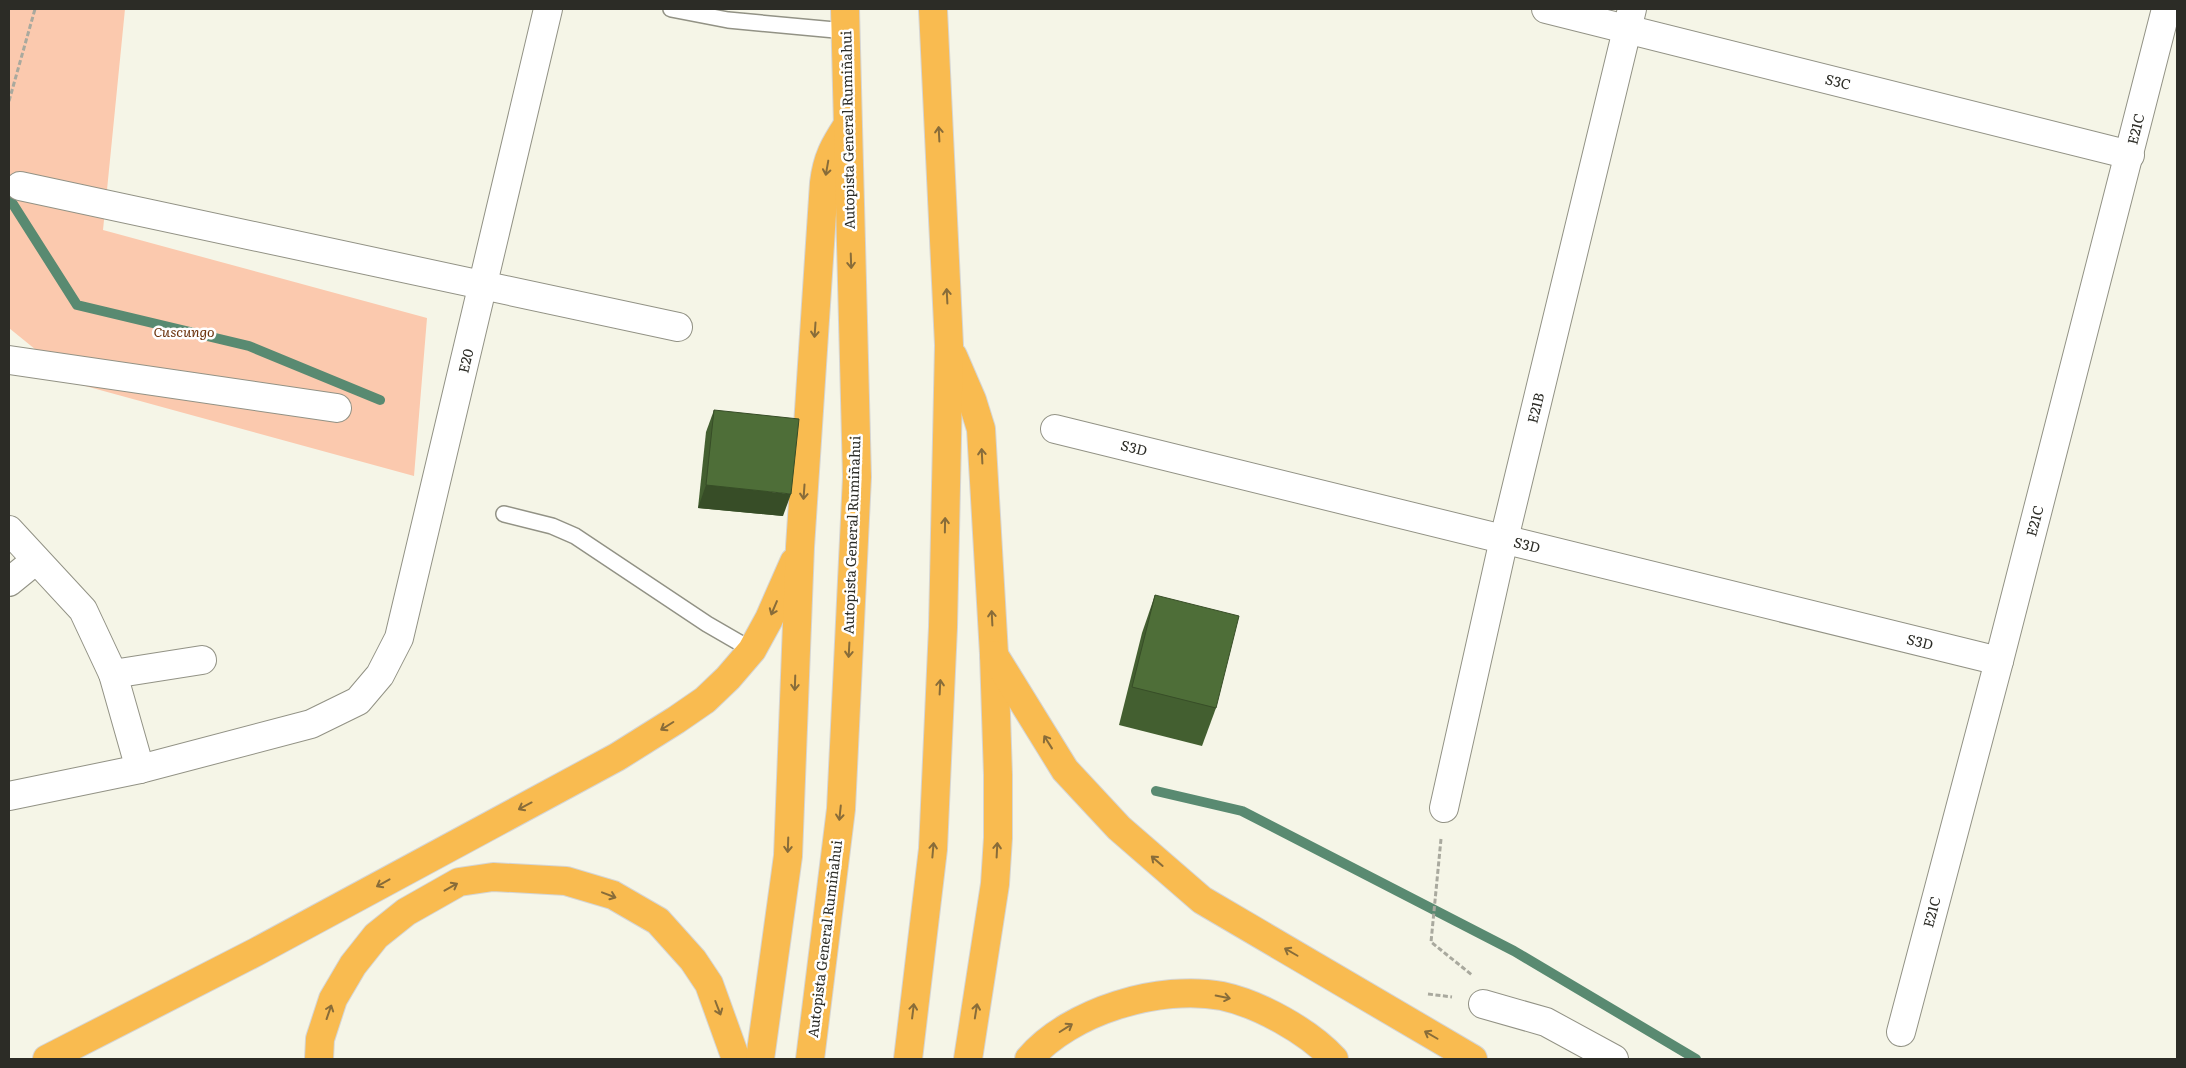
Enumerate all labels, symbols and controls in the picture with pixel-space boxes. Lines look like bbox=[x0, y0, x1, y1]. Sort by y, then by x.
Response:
street label: Autopista General Rumiñahui bbox=[835, 30, 859, 230]
street label: S3C bbox=[1823, 68, 1853, 94]
street label: E21C bbox=[2122, 111, 2149, 146]
one-way arrow bbox=[935, 126, 944, 142]
one-way arrow bbox=[821, 159, 831, 175]
one-way arrow bbox=[846, 252, 856, 268]
one-way arrow bbox=[942, 288, 951, 304]
park label: Cuscungo bbox=[153, 321, 215, 341]
one-way arrow bbox=[810, 322, 819, 338]
street label: E20 bbox=[452, 347, 478, 375]
street label: E21B bbox=[1522, 390, 1548, 425]
street label: S3D bbox=[1119, 434, 1150, 460]
street label: Autopista General Rumiñahui bbox=[838, 435, 864, 635]
one-way arrow bbox=[978, 448, 987, 464]
one-way arrow bbox=[799, 484, 809, 500]
street label: E21C bbox=[2020, 503, 2048, 539]
one-way arrow bbox=[940, 517, 950, 534]
street label: S3D bbox=[1512, 531, 1543, 557]
one-way arrow bbox=[769, 600, 779, 615]
one-way arrow bbox=[987, 610, 996, 626]
street label: S3D bbox=[1905, 628, 1936, 654]
one-way arrow bbox=[844, 642, 853, 658]
one-way arrow bbox=[790, 674, 800, 691]
one-way arrow bbox=[936, 679, 945, 695]
one-way arrow bbox=[660, 721, 674, 731]
one-way arrow bbox=[1043, 735, 1053, 749]
one-way arrow bbox=[519, 801, 533, 811]
one-way arrow bbox=[835, 804, 845, 820]
one-way arrow bbox=[784, 837, 793, 853]
street label: Autopista General Rumiñahui bbox=[802, 839, 846, 1039]
one-way arrow bbox=[928, 842, 938, 858]
one-way arrow bbox=[993, 842, 1002, 858]
one-way arrow bbox=[1151, 855, 1164, 867]
one-way arrow bbox=[375, 878, 390, 888]
one-way arrow bbox=[443, 882, 458, 891]
one-way arrow bbox=[601, 891, 616, 900]
street label: E21C bbox=[1917, 894, 1945, 930]
one-way arrow bbox=[1284, 947, 1298, 957]
one-way arrow bbox=[1214, 993, 1230, 1003]
one-way arrow bbox=[714, 1000, 723, 1015]
one-way arrow bbox=[908, 1003, 918, 1019]
one-way arrow bbox=[971, 1003, 981, 1019]
one-way arrow bbox=[325, 1005, 334, 1020]
one-way arrow bbox=[1059, 1023, 1073, 1033]
one-way arrow bbox=[1424, 1029, 1438, 1039]

